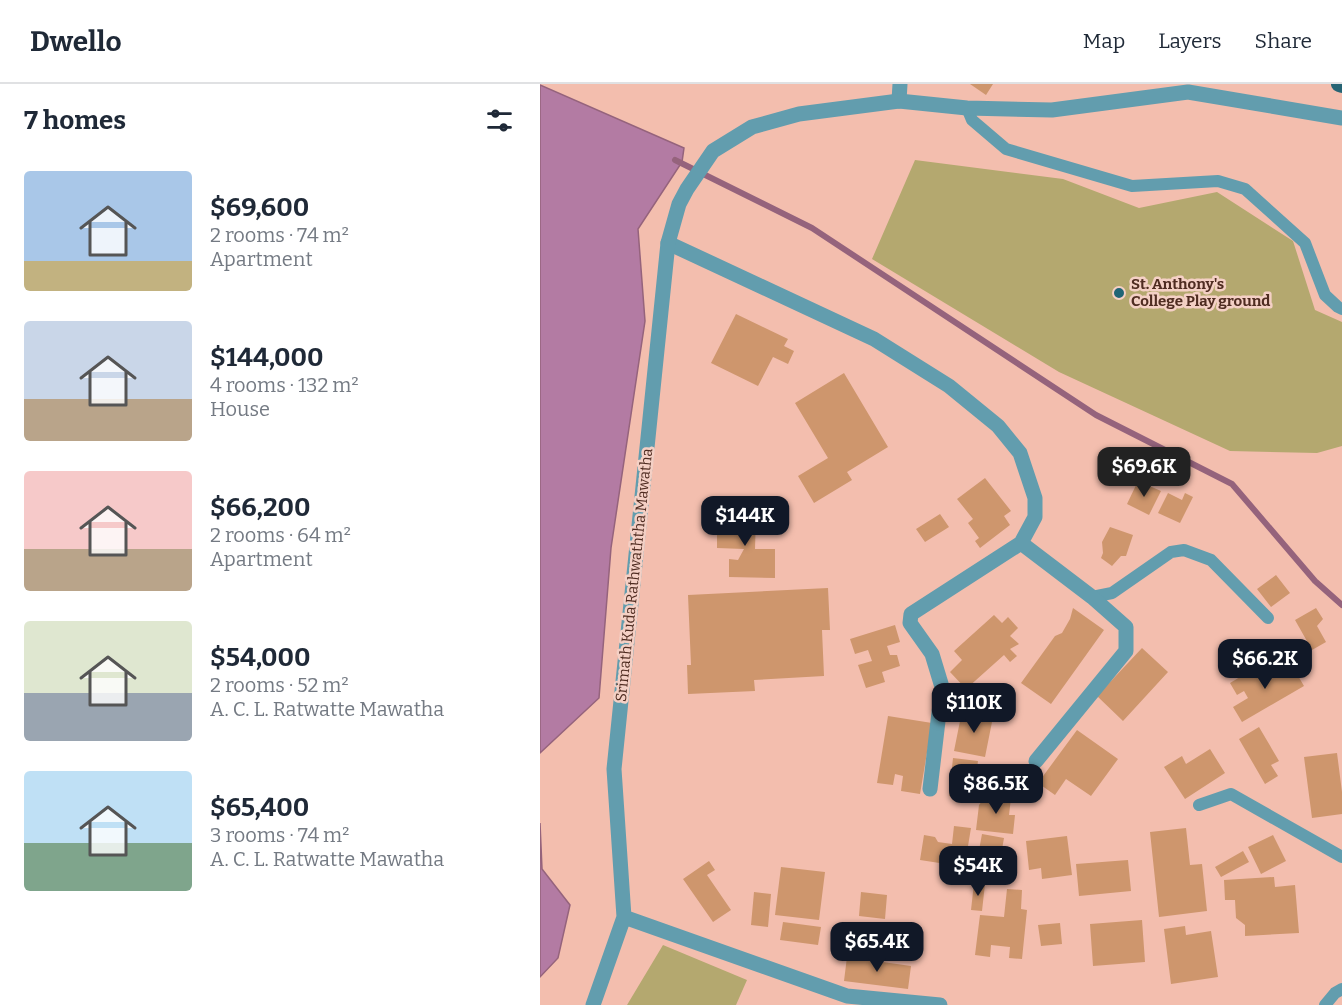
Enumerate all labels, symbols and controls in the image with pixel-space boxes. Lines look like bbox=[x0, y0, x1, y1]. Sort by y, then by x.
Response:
text: Dwello bbox=[30, 25, 122, 58]
text: Map bbox=[1083, 28, 1125, 54]
text: Layers bbox=[1158, 28, 1222, 54]
text: Share bbox=[1255, 28, 1312, 54]
icon: filters bbox=[483, 104, 516, 137]
text: 7 homes bbox=[24, 105, 126, 136]
text: $69,600 bbox=[210, 192, 309, 223]
icon: home bbox=[72, 195, 144, 267]
text: 2 rooms · 74 m² bbox=[210, 223, 349, 247]
text: Apartment bbox=[210, 247, 313, 271]
place label: St. Anthony's College Play ground bbox=[1131, 275, 1270, 310]
marker: St. Anthony's College Play ground bbox=[1112, 286, 1126, 300]
text: $144,000 bbox=[210, 342, 324, 373]
icon: home bbox=[72, 345, 144, 417]
text: 4 rooms · 132 m² bbox=[210, 373, 359, 397]
text: House bbox=[210, 397, 270, 421]
street label: Srimath Kuda Rathwaththa Mawatha bbox=[612, 447, 656, 703]
pin: $69.6K bbox=[1095, 447, 1193, 498]
text: $69.6K bbox=[1111, 454, 1177, 478]
text: $66,200 bbox=[210, 492, 311, 523]
icon: home bbox=[72, 495, 144, 567]
pin: $144K bbox=[703, 496, 787, 547]
text: $144K bbox=[715, 503, 775, 527]
text: 2 rooms · 64 m² bbox=[210, 523, 351, 547]
text: Apartment bbox=[210, 547, 313, 571]
pin: $66.2K bbox=[1216, 639, 1314, 690]
text: $54,000 bbox=[210, 642, 311, 673]
icon: home bbox=[72, 645, 144, 717]
text: $66.2K bbox=[1232, 646, 1298, 670]
text: 2 rooms · 52 m² bbox=[210, 673, 349, 697]
pin: $110K bbox=[932, 683, 1016, 734]
text: $110K bbox=[946, 690, 1002, 714]
text: A. C. L. Ratwatte Mawatha bbox=[210, 697, 444, 721]
pin: $86.5K bbox=[947, 764, 1045, 815]
text: $86.5K bbox=[963, 771, 1029, 795]
text: $65,400 bbox=[210, 792, 309, 823]
icon: home bbox=[72, 795, 144, 867]
text: 3 rooms · 74 m² bbox=[210, 823, 349, 847]
pin: $54K bbox=[942, 846, 1014, 897]
text: A. C. L. Ratwatte Mawatha bbox=[210, 847, 444, 871]
text: $54K bbox=[953, 853, 1003, 877]
pin: $65.4K bbox=[828, 922, 926, 973]
text: $65.4K bbox=[844, 929, 910, 953]

